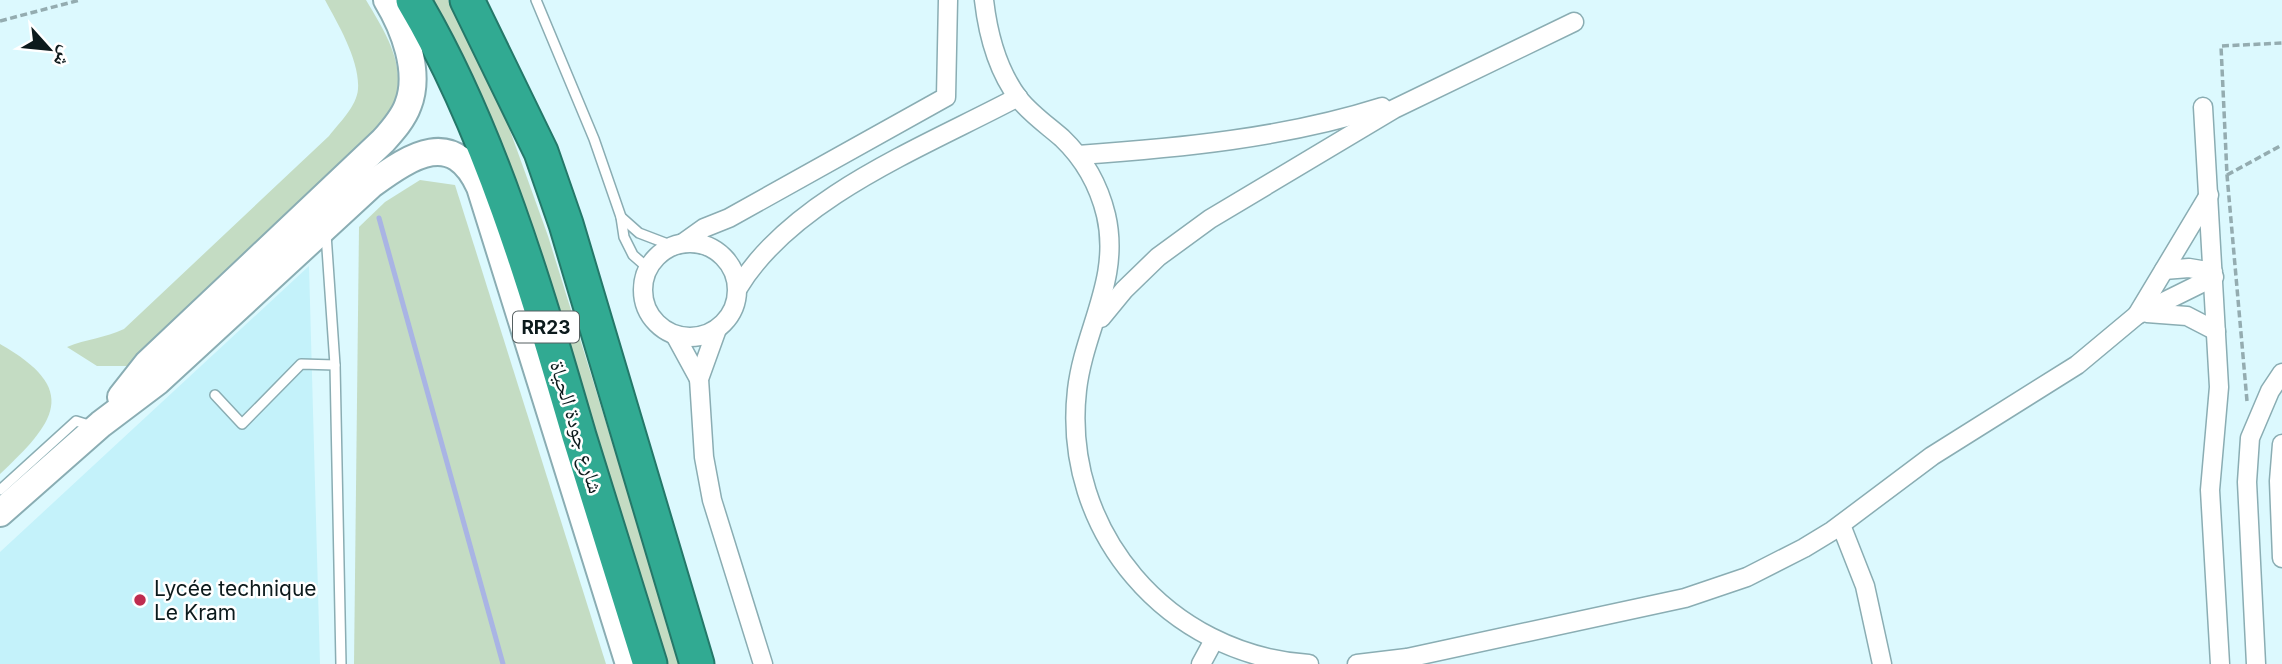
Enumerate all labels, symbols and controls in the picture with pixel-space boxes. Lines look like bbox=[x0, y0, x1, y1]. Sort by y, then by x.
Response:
north arrow bbox=[14, 14, 84, 84]
text: ش bbox=[49, 42, 79, 71]
road number: RR23 bbox=[513, 312, 579, 342]
street label: شارع جودة الحياة bbox=[544, 358, 609, 496]
place label: Lycée technique Le Kram bbox=[154, 576, 317, 625]
marker: Lycée technique Le Kram bbox=[132, 592, 148, 608]

